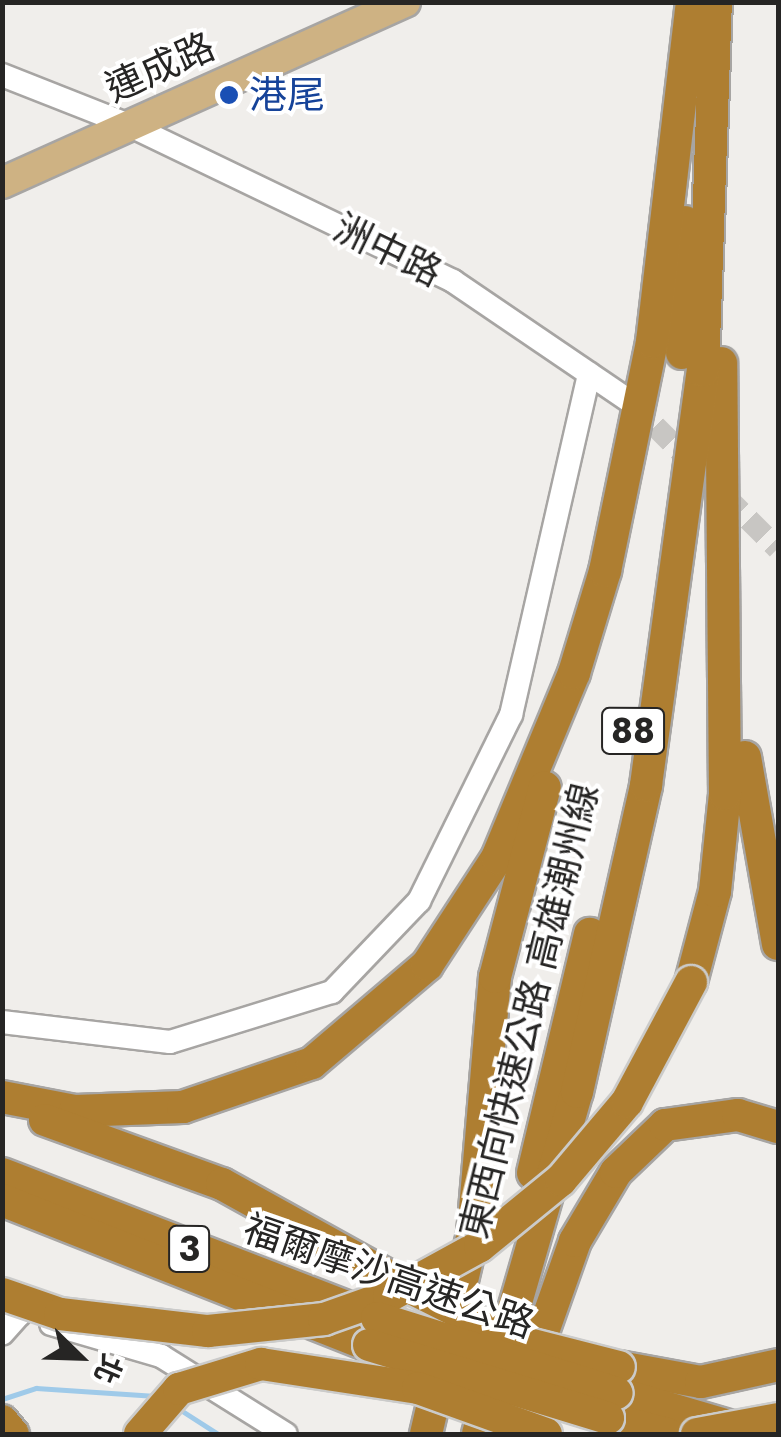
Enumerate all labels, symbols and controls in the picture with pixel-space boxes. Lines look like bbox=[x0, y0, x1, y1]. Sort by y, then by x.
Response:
street label: 連成路 bbox=[99, 23, 221, 111]
place label: 港尾 bbox=[249, 72, 325, 118]
marker: 港尾 bbox=[218, 84, 240, 106]
street label: 洲中路 bbox=[327, 205, 449, 295]
road number: 88 bbox=[600, 701, 666, 761]
street label: 東西向快速公路 高雄潮州線 bbox=[450, 779, 608, 1243]
street label: 福爾摩沙高速公路 bbox=[238, 1205, 540, 1347]
road number: 3 bbox=[166, 1219, 212, 1279]
north arrow bbox=[30, 1307, 130, 1407]
text: 北 bbox=[84, 1348, 132, 1390]

